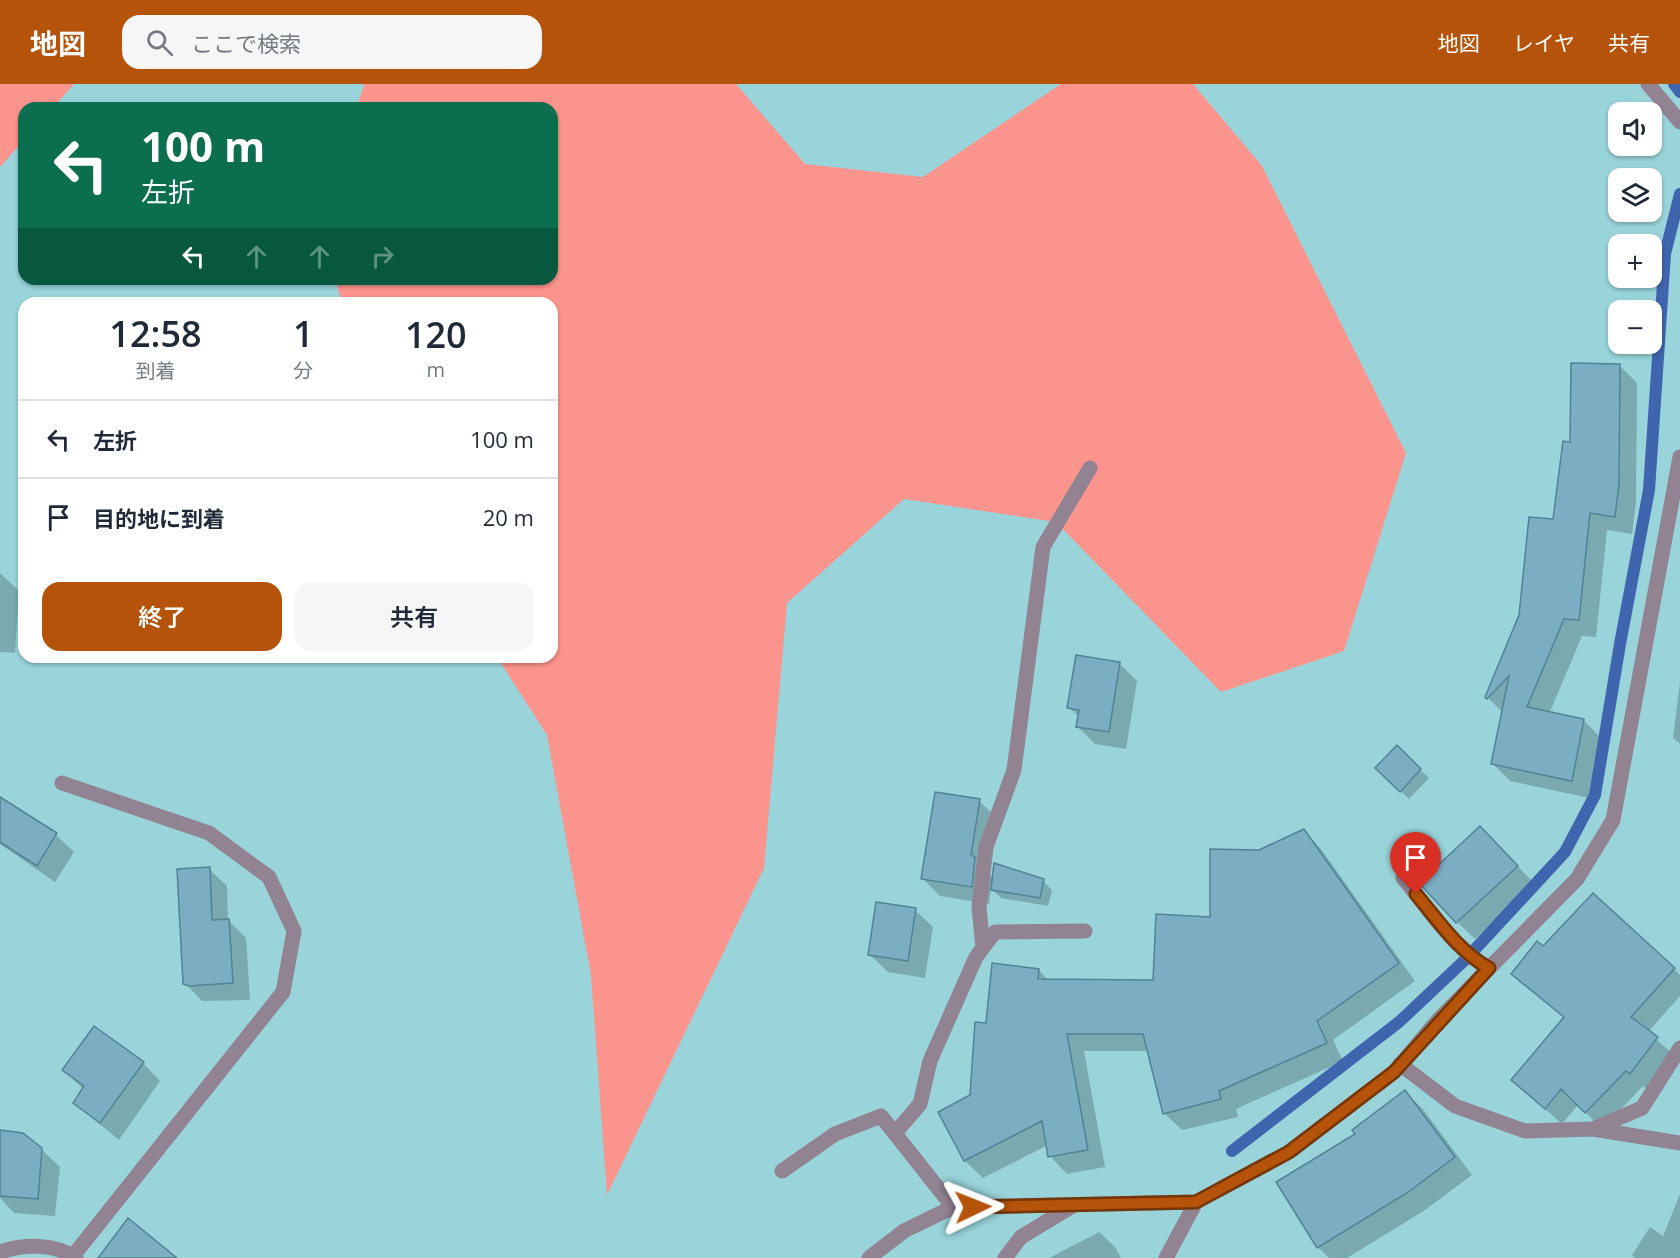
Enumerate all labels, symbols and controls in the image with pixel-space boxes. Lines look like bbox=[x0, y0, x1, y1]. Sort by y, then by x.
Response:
search box bbox=[122, 15, 542, 69]
text: 地図 bbox=[30, 24, 86, 62]
icon: search bbox=[143, 26, 176, 59]
text: ここで検索 bbox=[191, 28, 301, 58]
text: 地図 bbox=[1438, 29, 1480, 57]
text: レイヤ bbox=[1513, 29, 1575, 57]
text: 共有 bbox=[1608, 29, 1650, 57]
map controls bbox=[1608, 102, 1662, 354]
button: sound bbox=[1608, 102, 1662, 156]
text: 100 m bbox=[141, 117, 265, 174]
icon: left bbox=[42, 126, 120, 204]
button: layers bbox=[1608, 168, 1662, 222]
text: 左折 bbox=[141, 173, 195, 210]
button: + bbox=[1608, 234, 1662, 288]
icon: left bbox=[177, 240, 210, 273]
icon: ahead bbox=[240, 240, 273, 273]
icon: ahead bbox=[303, 240, 336, 273]
icon: right bbox=[366, 240, 399, 273]
button: − bbox=[1608, 300, 1662, 354]
text: 12:58 bbox=[109, 309, 202, 358]
text: 1 bbox=[293, 309, 314, 358]
text: 120 bbox=[405, 310, 467, 359]
text: m bbox=[427, 356, 445, 383]
text: 到着 bbox=[135, 357, 175, 384]
text: 分 bbox=[293, 357, 313, 384]
icon: left bbox=[42, 423, 75, 456]
text: 100 m bbox=[470, 424, 534, 454]
text: 左折 bbox=[93, 425, 137, 455]
icon: arrive bbox=[42, 501, 75, 534]
text: 20 m bbox=[483, 502, 534, 532]
text: 目的地に到着 bbox=[93, 503, 225, 533]
button: 終了 bbox=[42, 582, 282, 651]
button: 共有 bbox=[294, 582, 534, 651]
pin bbox=[1390, 832, 1441, 894]
icon: arrive bbox=[1399, 841, 1432, 874]
position arrow bbox=[941, 1175, 1005, 1239]

